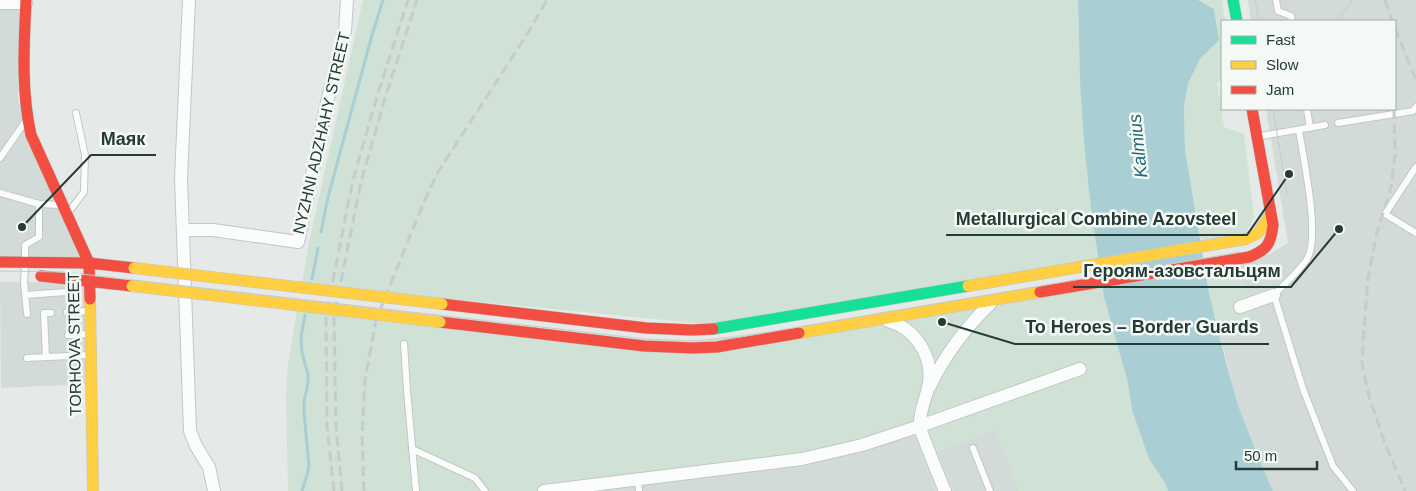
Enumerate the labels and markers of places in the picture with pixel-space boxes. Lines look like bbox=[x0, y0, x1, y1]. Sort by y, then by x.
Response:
callout: Маяк bbox=[91, 122, 156, 155]
callout: Metallurgical Combine Azovsteel bbox=[946, 202, 1247, 235]
callout: Героям-азовстальцям bbox=[1073, 254, 1291, 287]
callout: To Heroes – Border Guards bbox=[1015, 311, 1269, 344]

